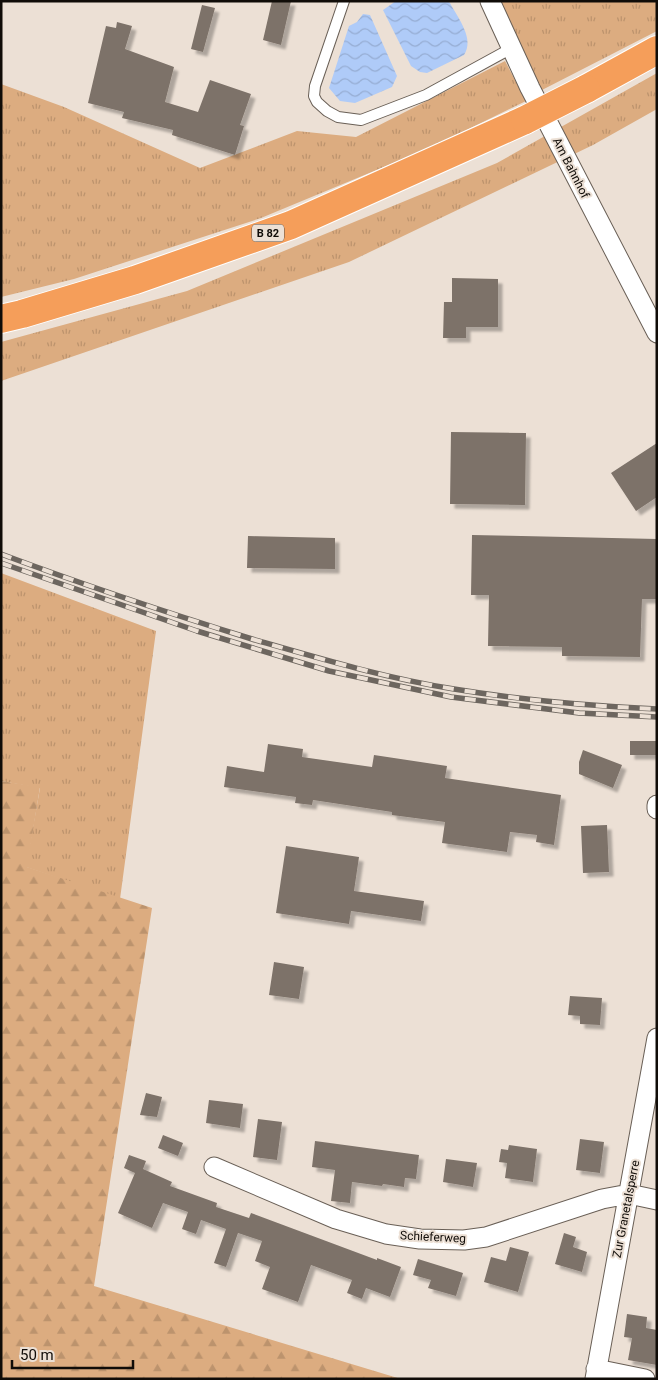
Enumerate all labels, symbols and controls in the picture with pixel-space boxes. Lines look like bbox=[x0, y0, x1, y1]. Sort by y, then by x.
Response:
street label: Am Bahnhof bbox=[550, 135, 593, 201]
road number: B 82 bbox=[252, 224, 284, 242]
street label: Zur Granetalsperre bbox=[610, 1159, 642, 1259]
street label: Schieferweg bbox=[400, 1228, 466, 1246]
scale bar bbox=[12, 1338, 134, 1370]
text: 50 m bbox=[20, 1346, 54, 1364]

